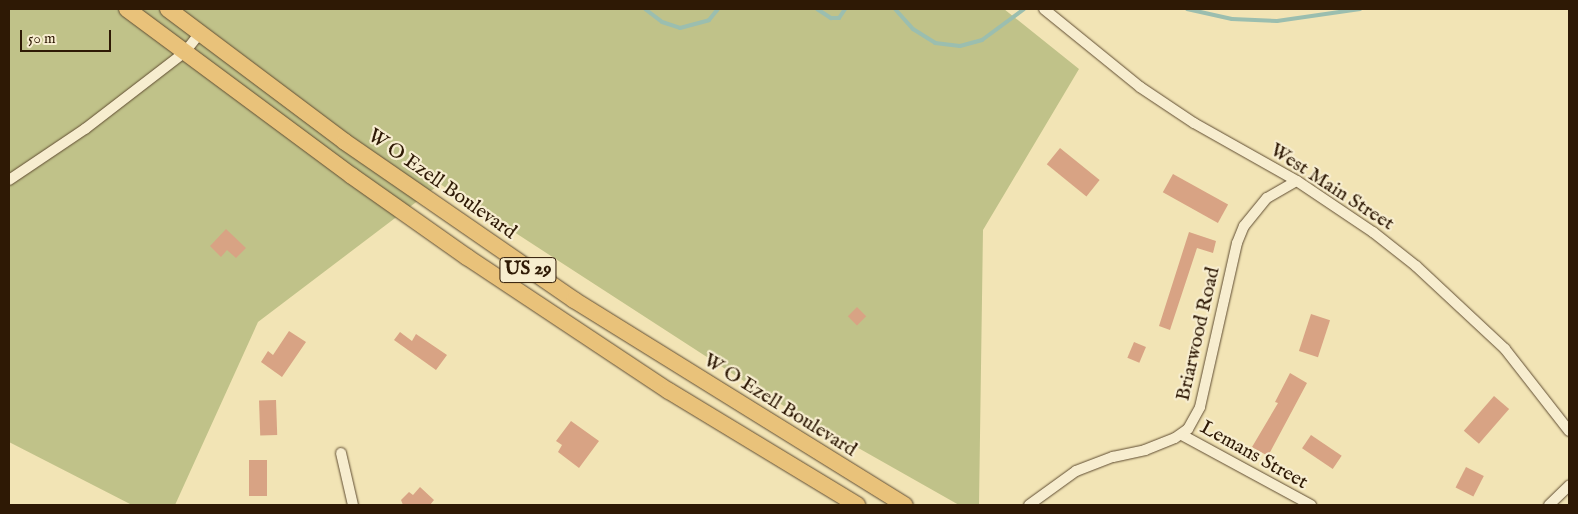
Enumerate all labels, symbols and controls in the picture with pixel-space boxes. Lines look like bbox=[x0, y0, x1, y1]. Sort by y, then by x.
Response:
scale bar bbox=[22, 20, 114, 52]
text: 50 m bbox=[28, 29, 56, 48]
street label: W O Ezell Boulevard bbox=[363, 124, 521, 244]
street label: West Main Street bbox=[1265, 138, 1399, 236]
road number: US 29 bbox=[499, 254, 557, 286]
street label: Briarwood Road bbox=[1171, 265, 1225, 403]
street label: W O Ezell Boulevard bbox=[699, 348, 861, 462]
street label: Lemans Street bbox=[1196, 416, 1312, 494]

